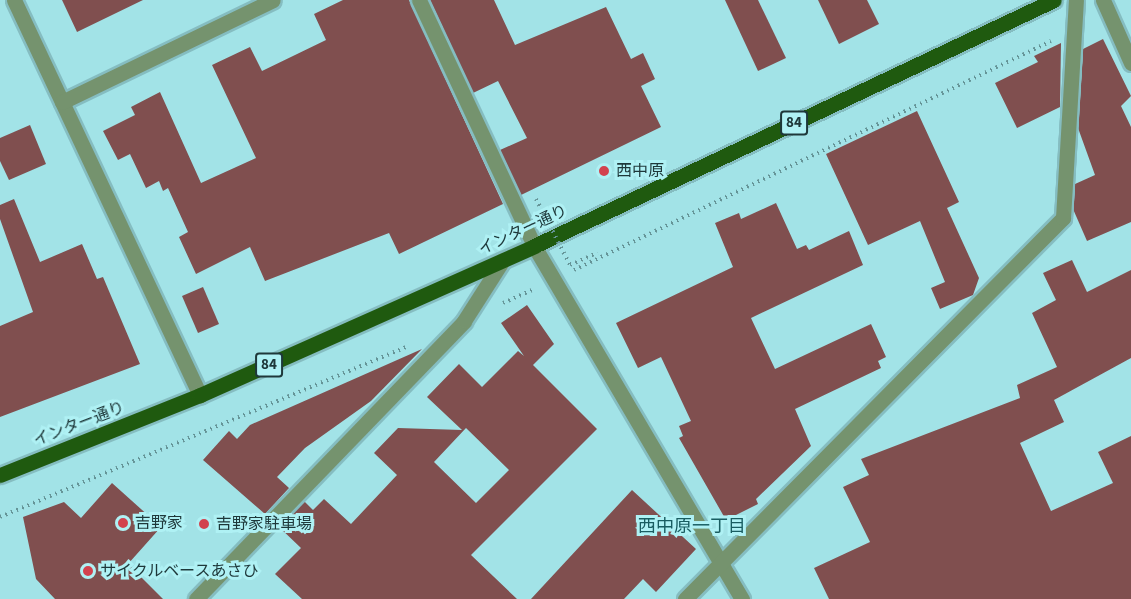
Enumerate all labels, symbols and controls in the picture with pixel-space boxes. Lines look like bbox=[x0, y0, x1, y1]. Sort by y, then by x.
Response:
road number: 84 bbox=[779, 111, 809, 135]
place label: 西中原 bbox=[616, 161, 664, 181]
marker: 西中原 bbox=[597, 164, 611, 178]
street label: インター通り bbox=[475, 201, 571, 259]
road number: 84 bbox=[254, 353, 284, 377]
street label: インター通り bbox=[31, 398, 127, 450]
place label: 吉野家 bbox=[135, 513, 183, 533]
place label: 吉野家駐車場 bbox=[216, 514, 312, 534]
marker: 吉野家 bbox=[116, 516, 130, 530]
district label: 西中原一丁目 bbox=[638, 516, 746, 538]
marker: 吉野家駐車場 bbox=[197, 517, 211, 531]
place label: サイクルベースあさひ bbox=[100, 561, 260, 581]
marker: サイクルベースあさひ bbox=[81, 564, 95, 578]

